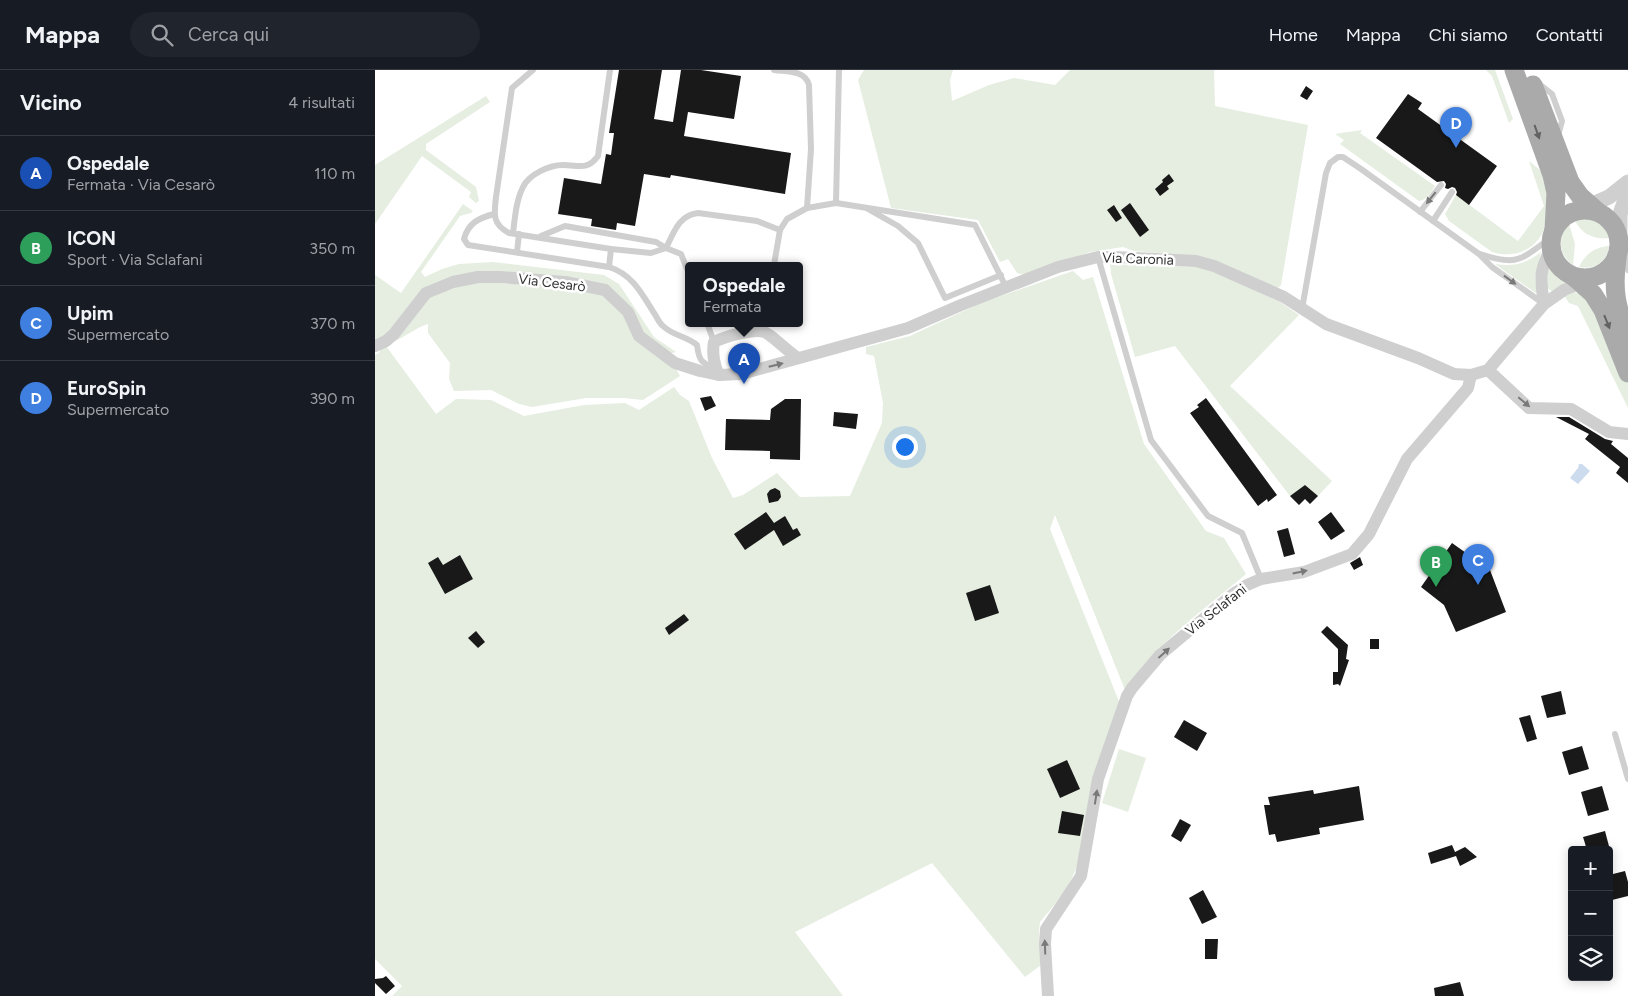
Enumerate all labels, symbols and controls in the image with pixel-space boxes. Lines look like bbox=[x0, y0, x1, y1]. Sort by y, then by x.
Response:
search box bbox=[130, 12, 480, 57]
text: Mappa bbox=[25, 20, 100, 49]
icon: search bbox=[148, 21, 176, 49]
text: Cerca qui bbox=[188, 23, 269, 46]
text: Home bbox=[1269, 24, 1318, 46]
text: Mappa bbox=[1346, 24, 1401, 46]
text: Chi siamo bbox=[1429, 24, 1508, 46]
text: Contatti bbox=[1536, 24, 1603, 46]
text: Vicino bbox=[20, 90, 82, 115]
text: 4 risultati bbox=[288, 93, 355, 112]
pin: D bbox=[1440, 107, 1472, 148]
one-way arrow bbox=[1533, 125, 1541, 140]
text: Ospedale bbox=[67, 152, 149, 175]
text: A bbox=[30, 164, 42, 183]
text: 110 m bbox=[314, 164, 355, 183]
text: Fermata · Via Cesarò bbox=[67, 175, 215, 194]
one-way arrow bbox=[1425, 191, 1436, 204]
text: ICON bbox=[67, 227, 116, 250]
text: B bbox=[31, 239, 41, 258]
text: 350 m bbox=[309, 239, 355, 258]
street label: Via Caronia bbox=[1102, 249, 1174, 269]
text: Sport · Via Sclafani bbox=[67, 250, 203, 269]
popup bbox=[685, 262, 803, 327]
street label: Via Cesarò bbox=[517, 270, 587, 296]
text: Ospedale bbox=[703, 274, 785, 297]
one-way arrow bbox=[1503, 275, 1517, 285]
text: Fermata bbox=[703, 297, 761, 316]
text: Upim bbox=[67, 302, 113, 325]
text: C bbox=[30, 314, 42, 333]
text: 370 m bbox=[310, 314, 355, 333]
one-way arrow bbox=[1604, 315, 1612, 329]
text: Supermercato bbox=[67, 325, 169, 344]
pin: A bbox=[728, 343, 760, 384]
one-way arrow bbox=[769, 361, 784, 369]
text: EuroSpin bbox=[67, 377, 146, 400]
text: D bbox=[30, 389, 42, 408]
text: 390 m bbox=[309, 389, 355, 408]
one-way arrow bbox=[1517, 397, 1530, 408]
text: Supermercato bbox=[67, 400, 169, 419]
your location bbox=[892, 434, 918, 460]
pin: C bbox=[1462, 544, 1494, 585]
pin: B bbox=[1420, 546, 1452, 587]
one-way arrow bbox=[1292, 568, 1307, 576]
street label: Via Sclafani bbox=[1182, 581, 1250, 639]
one-way arrow bbox=[1157, 647, 1169, 659]
one-way arrow bbox=[1092, 788, 1100, 804]
map controls bbox=[1568, 846, 1613, 981]
button: + bbox=[1568, 846, 1613, 891]
button: − bbox=[1568, 891, 1613, 936]
button: layers bbox=[1568, 936, 1613, 981]
one-way arrow bbox=[1041, 939, 1049, 955]

